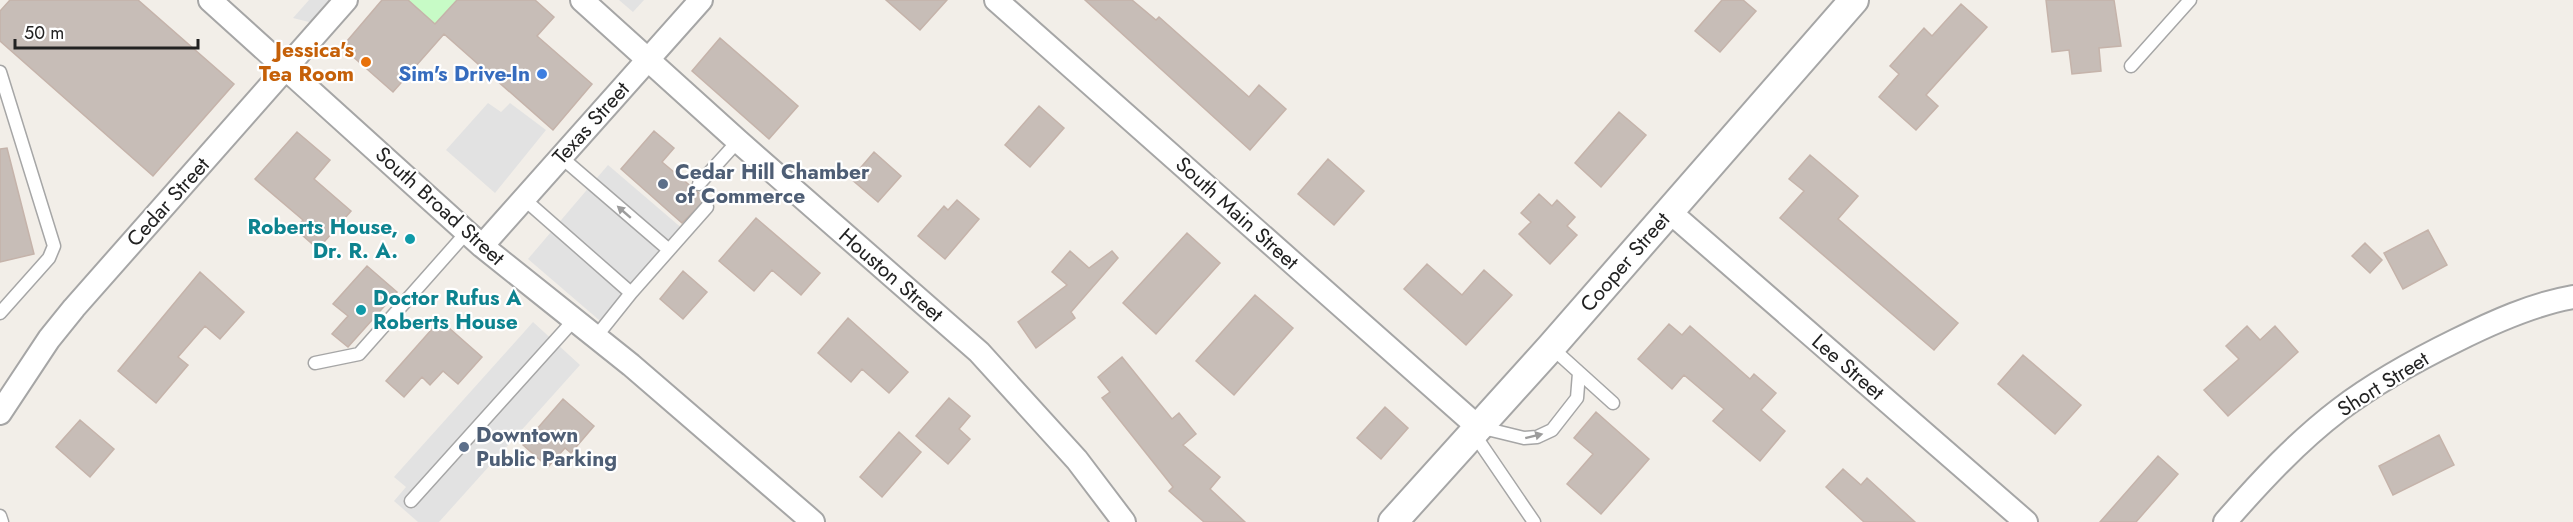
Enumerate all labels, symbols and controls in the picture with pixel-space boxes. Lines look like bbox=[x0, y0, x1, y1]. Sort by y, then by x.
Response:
scale bar bbox=[15, 12, 198, 50]
text: 50 m bbox=[24, 20, 64, 46]
place label: Jessica's Tea Room bbox=[259, 35, 354, 89]
marker: Jessica's Tea Room bbox=[359, 55, 373, 69]
place label: Sim's Drive-In bbox=[398, 59, 530, 89]
marker: Sim's Drive-In bbox=[535, 67, 549, 81]
street label: Texas Street bbox=[546, 75, 636, 171]
street label: South Broad Street bbox=[369, 140, 511, 272]
street label: South Main Street bbox=[1169, 150, 1305, 276]
street label: Cedar Street bbox=[120, 151, 216, 253]
place label: Cedar Hill Chamber of Commerce bbox=[675, 157, 870, 211]
marker: Cedar Hill Chamber of Commerce bbox=[656, 177, 670, 191]
street label: Cooper Street bbox=[1573, 205, 1677, 319]
one-way arrow bbox=[617, 206, 632, 219]
place label: Roberts House, Dr. R. A. bbox=[248, 212, 398, 266]
street label: Houston Street bbox=[832, 221, 950, 329]
marker: Roberts House, Dr. R. A. bbox=[403, 232, 417, 246]
place label: Doctor Rufus A Roberts House bbox=[373, 283, 522, 337]
marker: Doctor Rufus A Roberts House bbox=[354, 303, 368, 317]
street label: Lee Street bbox=[1805, 327, 1891, 407]
street label: Short Street bbox=[2332, 344, 2434, 424]
place label: Downtown Public Parking bbox=[476, 420, 617, 474]
one-way arrow bbox=[1525, 430, 1543, 440]
marker: Downtown Public Parking bbox=[457, 440, 471, 454]

